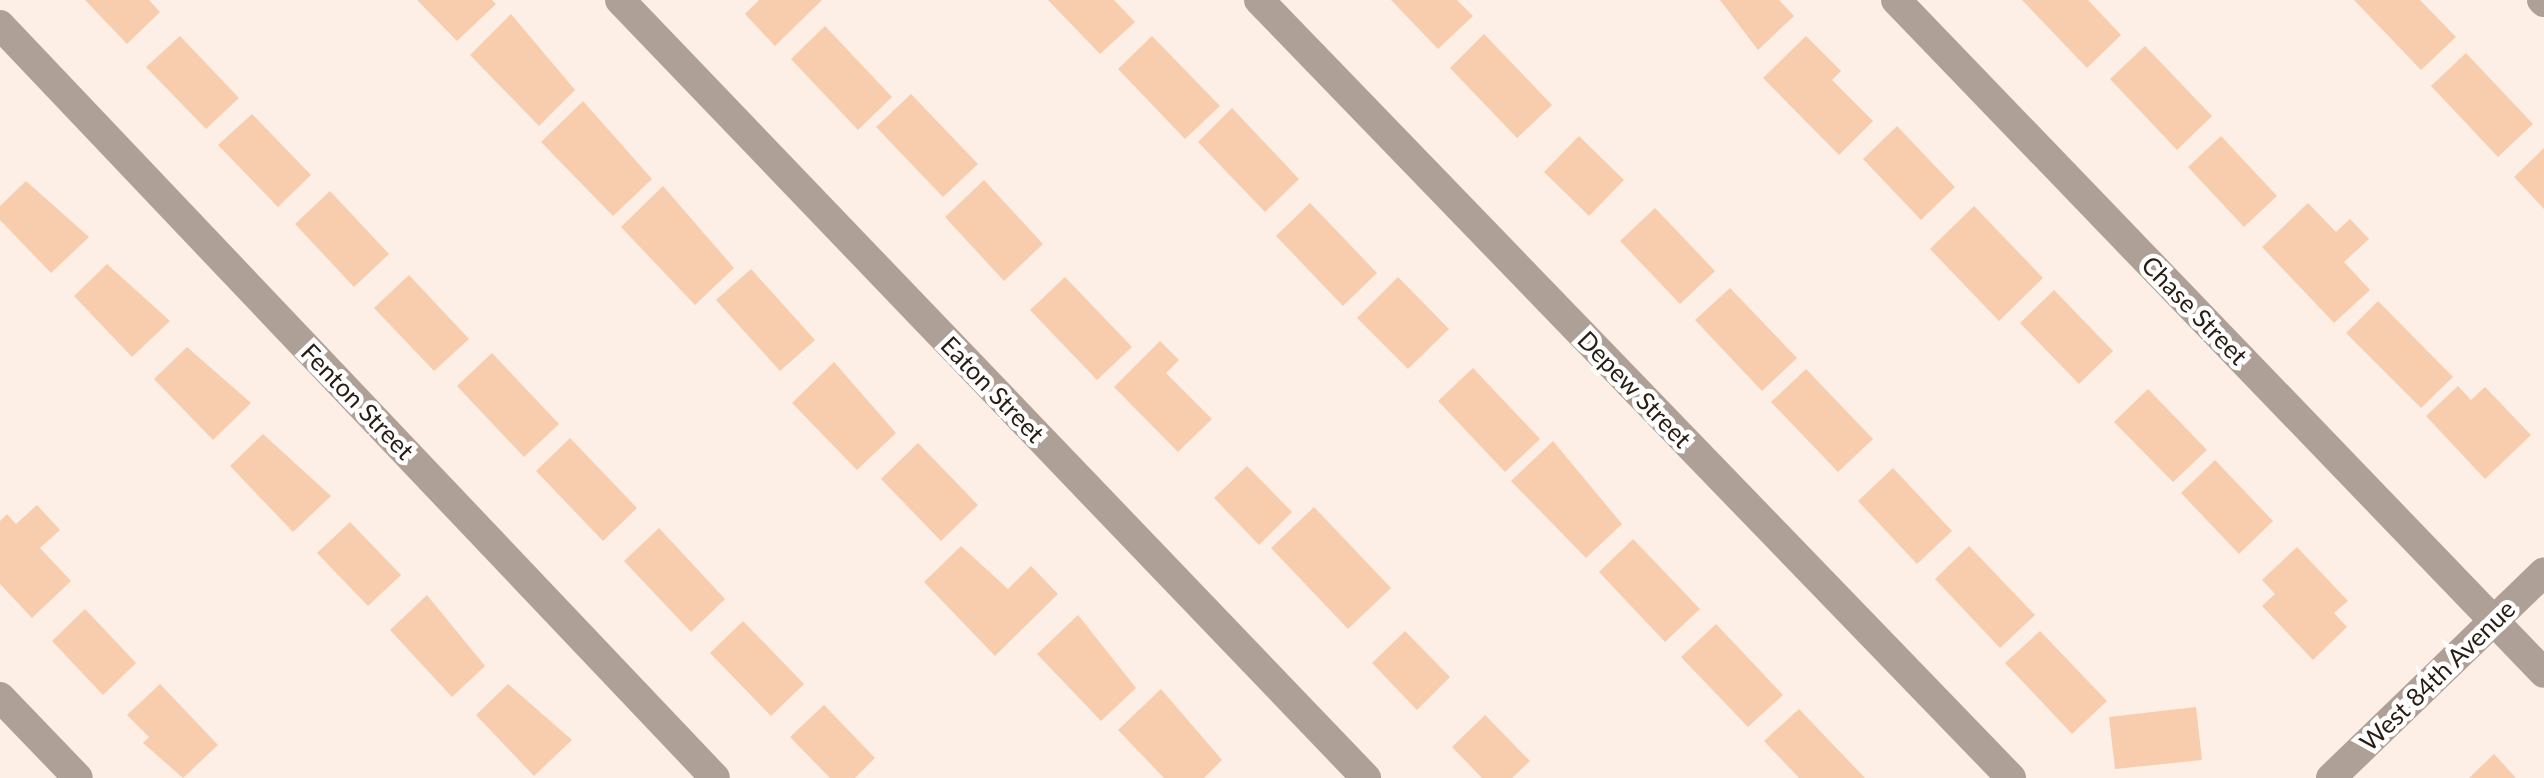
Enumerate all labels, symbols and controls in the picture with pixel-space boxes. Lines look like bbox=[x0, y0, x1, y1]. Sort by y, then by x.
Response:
street label: Chase Street bbox=[2136, 249, 2254, 371]
street label: Depew Street bbox=[1572, 324, 1698, 454]
street label: Eaton Street bbox=[935, 330, 1051, 448]
street label: Fenton Street bbox=[295, 337, 421, 465]
street label: West 84th Avenue bbox=[2353, 593, 2521, 757]

